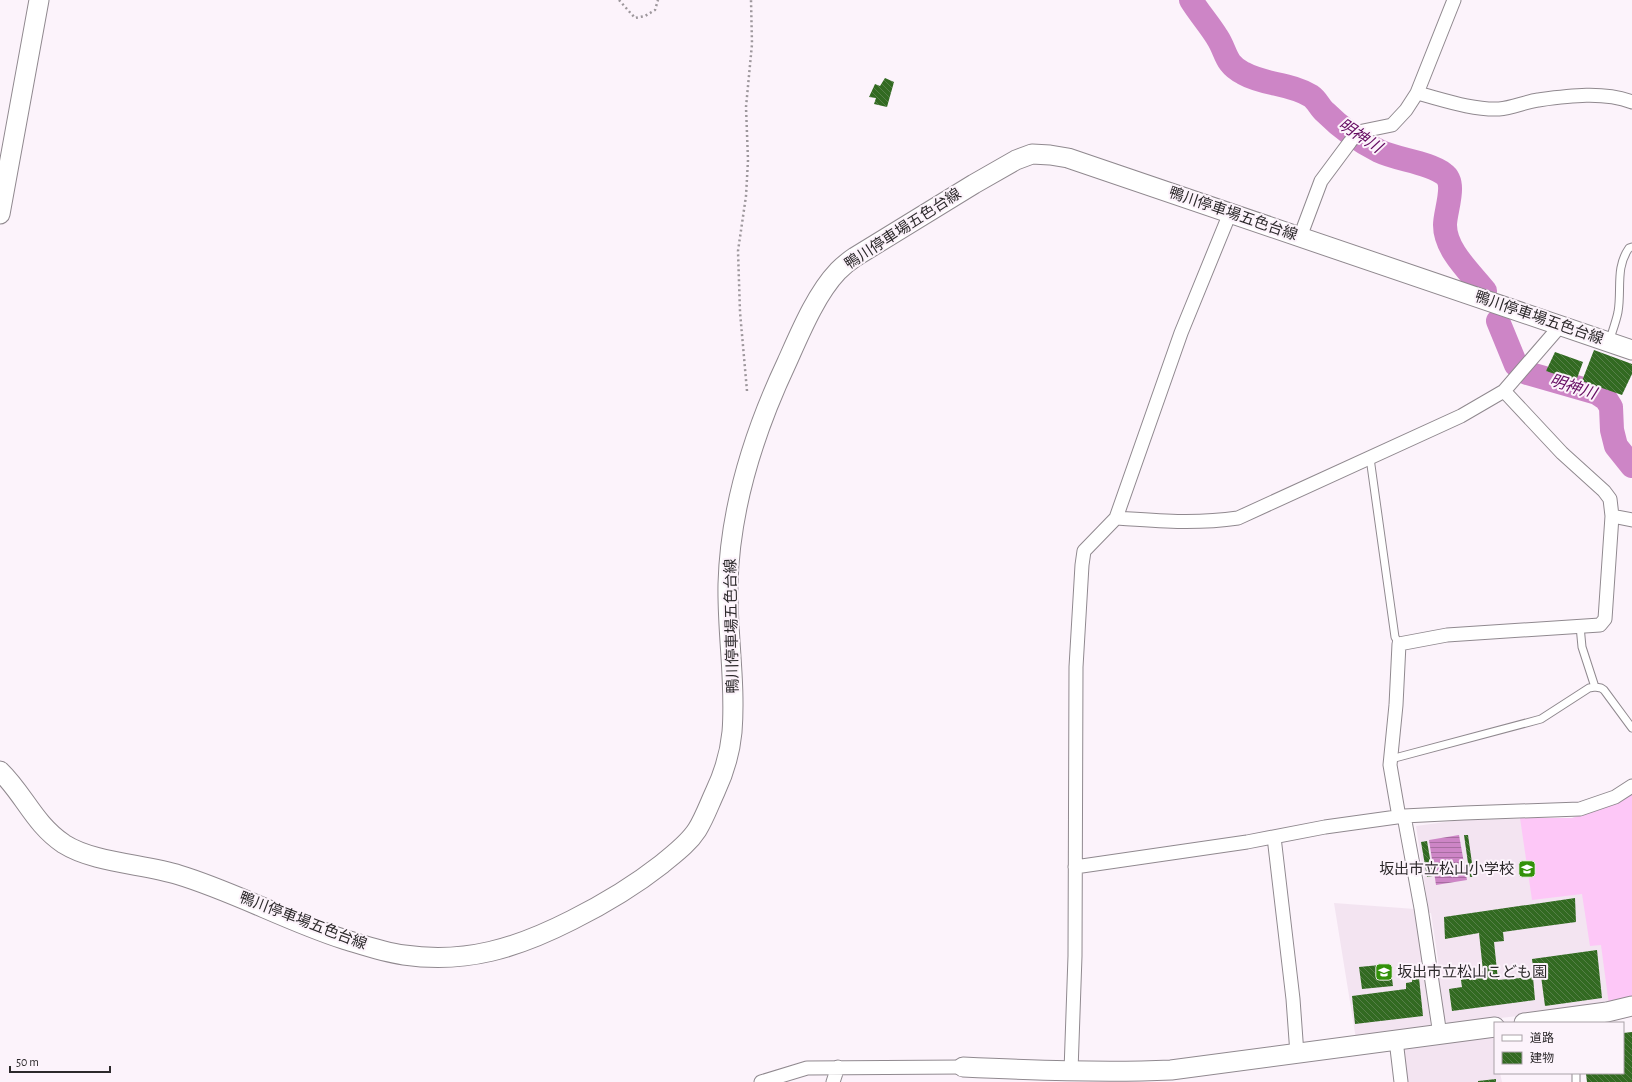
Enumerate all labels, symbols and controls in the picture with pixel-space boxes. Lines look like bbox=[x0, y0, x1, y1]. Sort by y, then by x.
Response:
water label: 明神川 bbox=[1336, 115, 1387, 157]
street label: 鴨川停車場五色台線 bbox=[1167, 184, 1300, 243]
street label: 鴨川停車場五色台線 bbox=[842, 185, 964, 272]
street label: 鴨川停車場五色台線 bbox=[1473, 288, 1606, 347]
water label: 明神川 bbox=[1548, 371, 1601, 403]
street label: 鴨川停車場五色台線 bbox=[722, 558, 741, 694]
school or university icon: 坂出市立松山小学校 bbox=[1517, 859, 1537, 879]
place label: 坂出市立松山小学校 bbox=[1379, 861, 1514, 877]
street label: 鴨川停車場五色台線 bbox=[237, 889, 369, 952]
school or university icon: 坂出市立松山こども園 bbox=[1374, 962, 1394, 982]
place label: 坂出市立松山こども園 bbox=[1397, 964, 1547, 980]
legend bbox=[1494, 1022, 1624, 1074]
text: 道路 bbox=[1530, 1031, 1554, 1044]
scale bar bbox=[10, 1048, 110, 1074]
text: 建物 bbox=[1530, 1051, 1554, 1064]
text: 50 m bbox=[16, 1056, 39, 1068]

